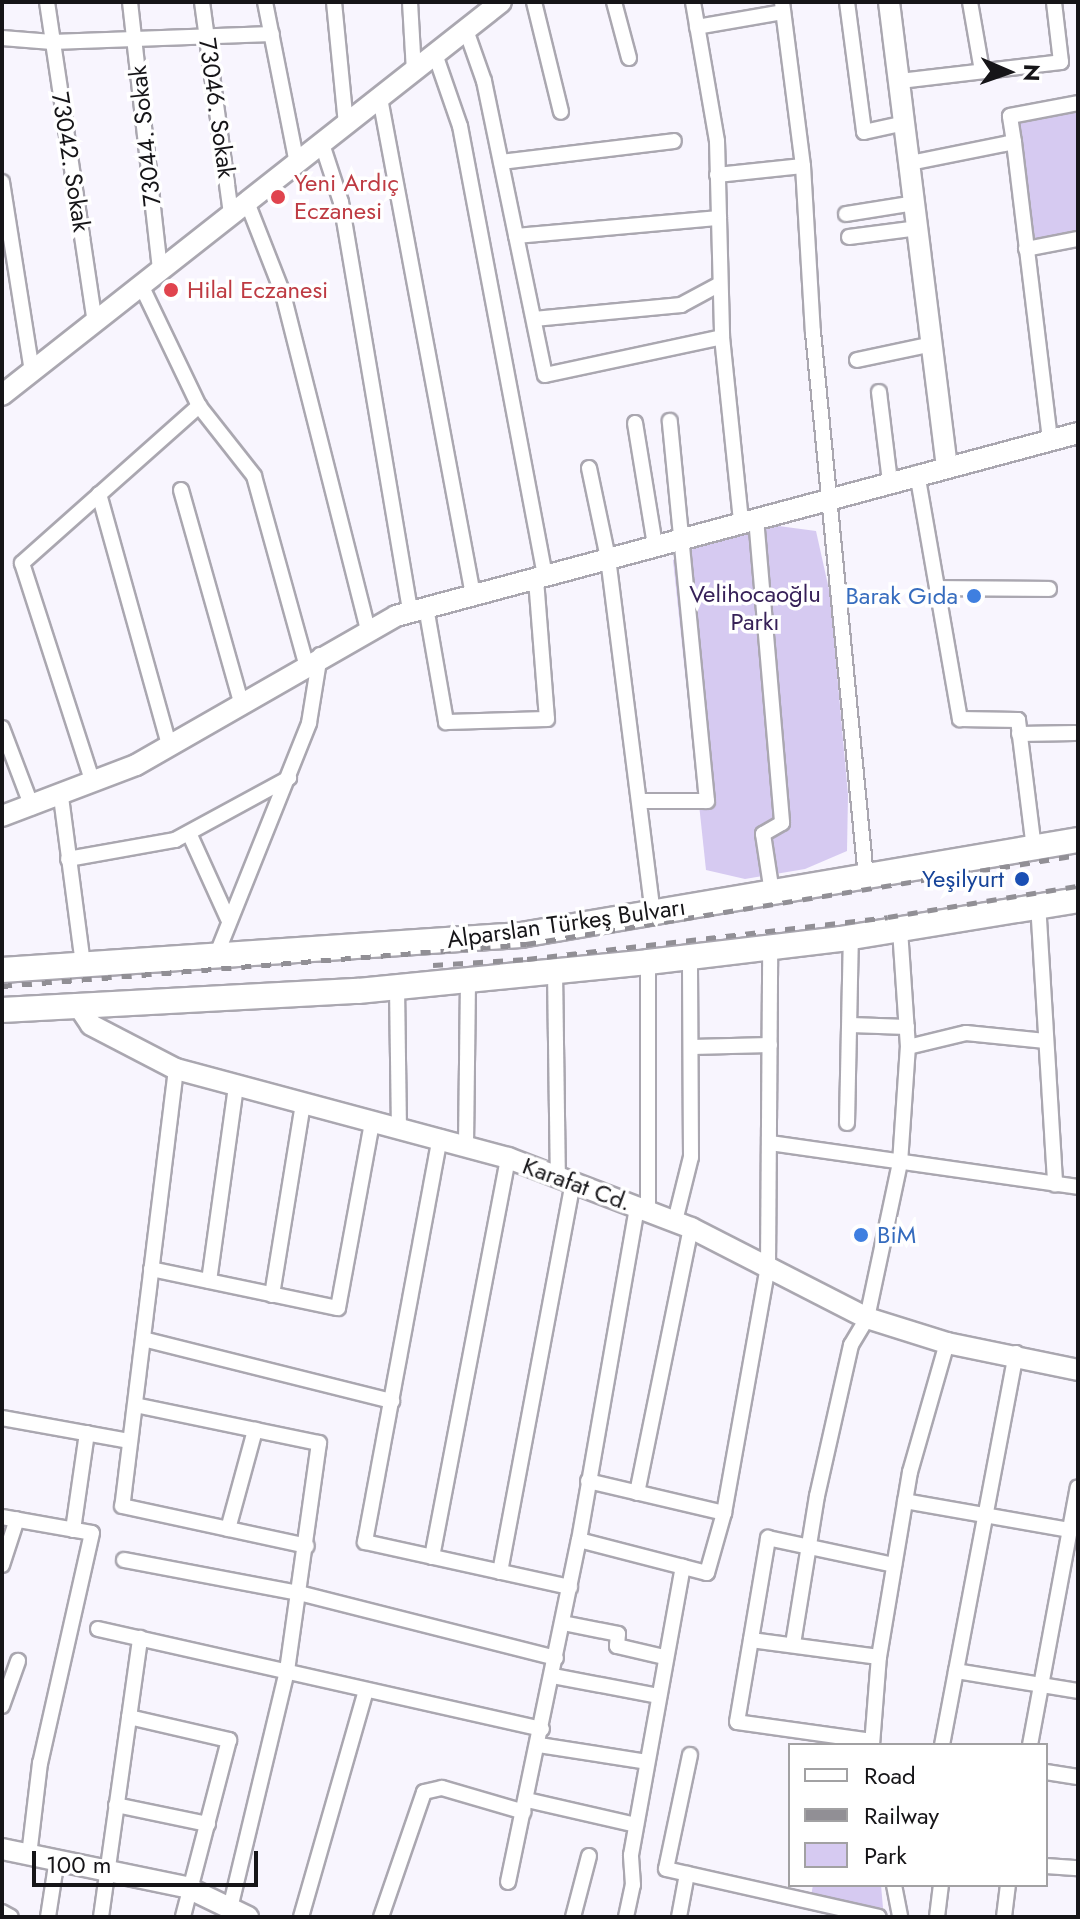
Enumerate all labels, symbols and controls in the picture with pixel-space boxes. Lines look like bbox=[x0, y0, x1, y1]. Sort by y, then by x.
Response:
north arrow bbox=[968, 32, 1048, 112]
street label: 73046. Sokak bbox=[193, 36, 241, 180]
street label: 73044. Sokak bbox=[123, 64, 167, 208]
text: N bbox=[1016, 64, 1048, 82]
street label: 73042. Sokak bbox=[46, 90, 96, 234]
place label: Yeni Ardıç Eczanesi bbox=[294, 169, 399, 225]
marker: Yeni Ardıç Eczanesi bbox=[269, 188, 287, 206]
place label: Hilal Eczanesi bbox=[187, 276, 328, 304]
marker: Hilal Eczanesi bbox=[162, 281, 180, 299]
park label: Velihocaoğlu Parkı bbox=[689, 580, 821, 636]
place label: Barak Gıda bbox=[845, 582, 958, 610]
marker: Barak Gıda bbox=[965, 587, 983, 605]
place label: Yeşilyurt bbox=[922, 865, 1004, 893]
marker: Yeşilyurt bbox=[1011, 868, 1033, 890]
street label: Alparslan Türkeş Bulvarı bbox=[445, 892, 687, 954]
street label: Karafat Cd. bbox=[519, 1151, 635, 1217]
place label: BiM bbox=[877, 1221, 916, 1249]
marker: BiM bbox=[852, 1226, 870, 1244]
legend bbox=[788, 1743, 1048, 1887]
text: Road bbox=[864, 1758, 916, 1793]
text: Railway bbox=[864, 1798, 939, 1833]
scale bar bbox=[36, 1835, 262, 1885]
text: Park bbox=[864, 1838, 907, 1873]
text: 100 m bbox=[46, 1847, 112, 1882]

